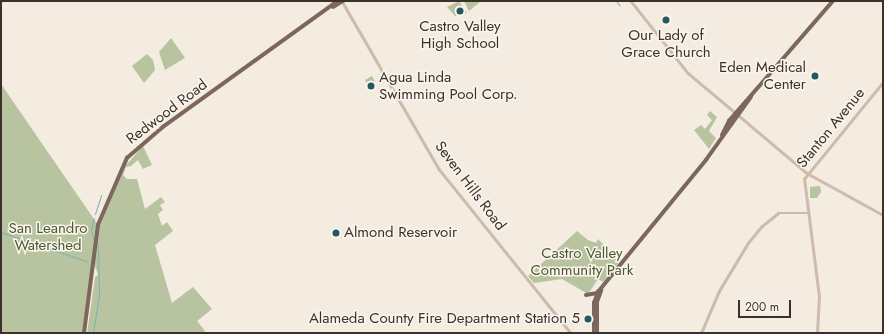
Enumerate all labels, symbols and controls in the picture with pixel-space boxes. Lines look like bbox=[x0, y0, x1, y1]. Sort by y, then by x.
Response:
marker: Castro Valley High School bbox=[455, 6, 465, 16]
marker: Our Lady of Grace Church bbox=[661, 15, 671, 25]
place label: Castro Valley High School bbox=[419, 17, 501, 52]
place label: Our Lady of Grace Church bbox=[621, 26, 711, 61]
place label: Eden Medical Center bbox=[719, 58, 806, 93]
place label: Agua Linda Swimming Pool Corp. bbox=[379, 68, 518, 103]
marker: Eden Medical Center bbox=[809, 70, 821, 82]
street label: Redwood Road bbox=[123, 76, 211, 148]
marker: Agua Linda Swimming Pool Corp. bbox=[366, 81, 376, 91]
street label: Stanton Avenue bbox=[793, 84, 869, 172]
street label: Seven Hills Road bbox=[431, 138, 509, 234]
park label: San Leandro Watershed bbox=[8, 219, 88, 254]
place label: Almond Reservoir bbox=[344, 224, 457, 242]
marker: Almond Reservoir bbox=[331, 228, 341, 238]
park label: Castro Valley Community Park bbox=[531, 244, 633, 279]
scale bar bbox=[740, 292, 793, 318]
text: 200 m bbox=[745, 298, 779, 316]
place label: Alameda County Fire Department Station 5 bbox=[309, 310, 580, 328]
marker: Alameda County Fire Department Station 5 bbox=[583, 314, 593, 324]

